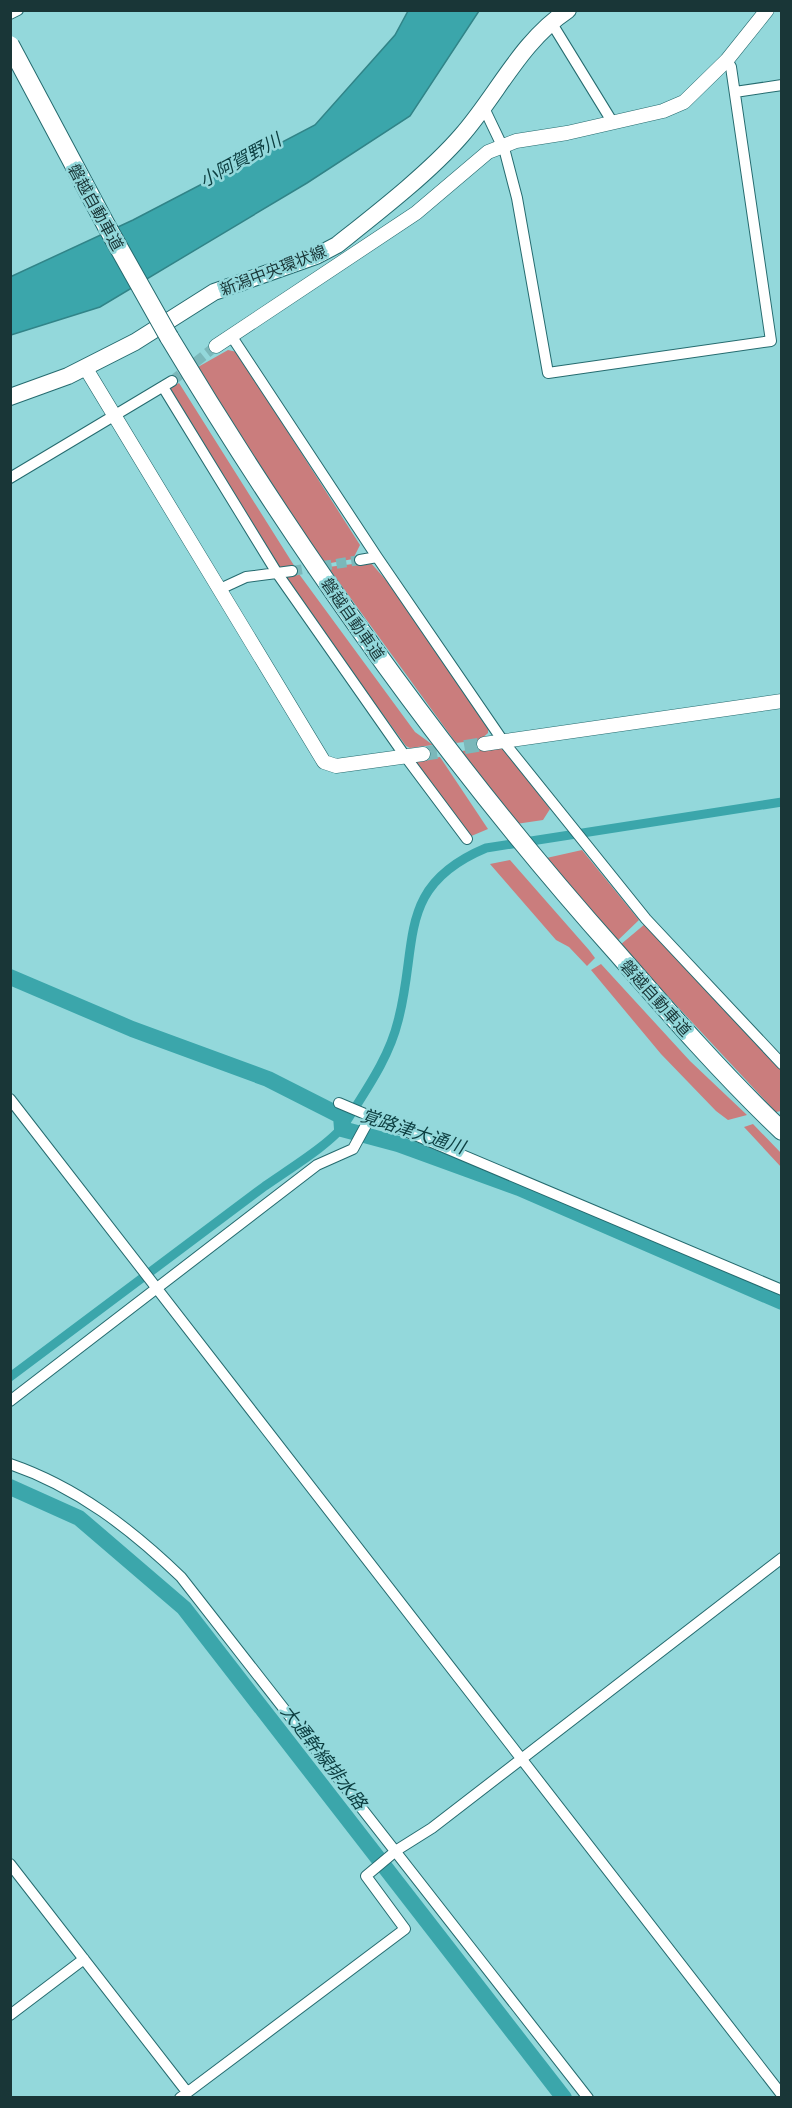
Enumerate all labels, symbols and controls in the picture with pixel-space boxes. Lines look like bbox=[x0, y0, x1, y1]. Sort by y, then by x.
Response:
water label: 小阿賀野川 bbox=[195, 127, 287, 192]
street label: 磐越自動車道 bbox=[64, 160, 128, 254]
street label: 新潟中央環状線 bbox=[217, 241, 329, 299]
street label: 磐越自動車道 bbox=[317, 574, 389, 664]
street label: 磐越自動車道 bbox=[616, 956, 696, 1040]
water label: 覚路津大通川 bbox=[358, 1103, 470, 1159]
water label: 大通幹線排水路 bbox=[276, 1700, 373, 1815]

